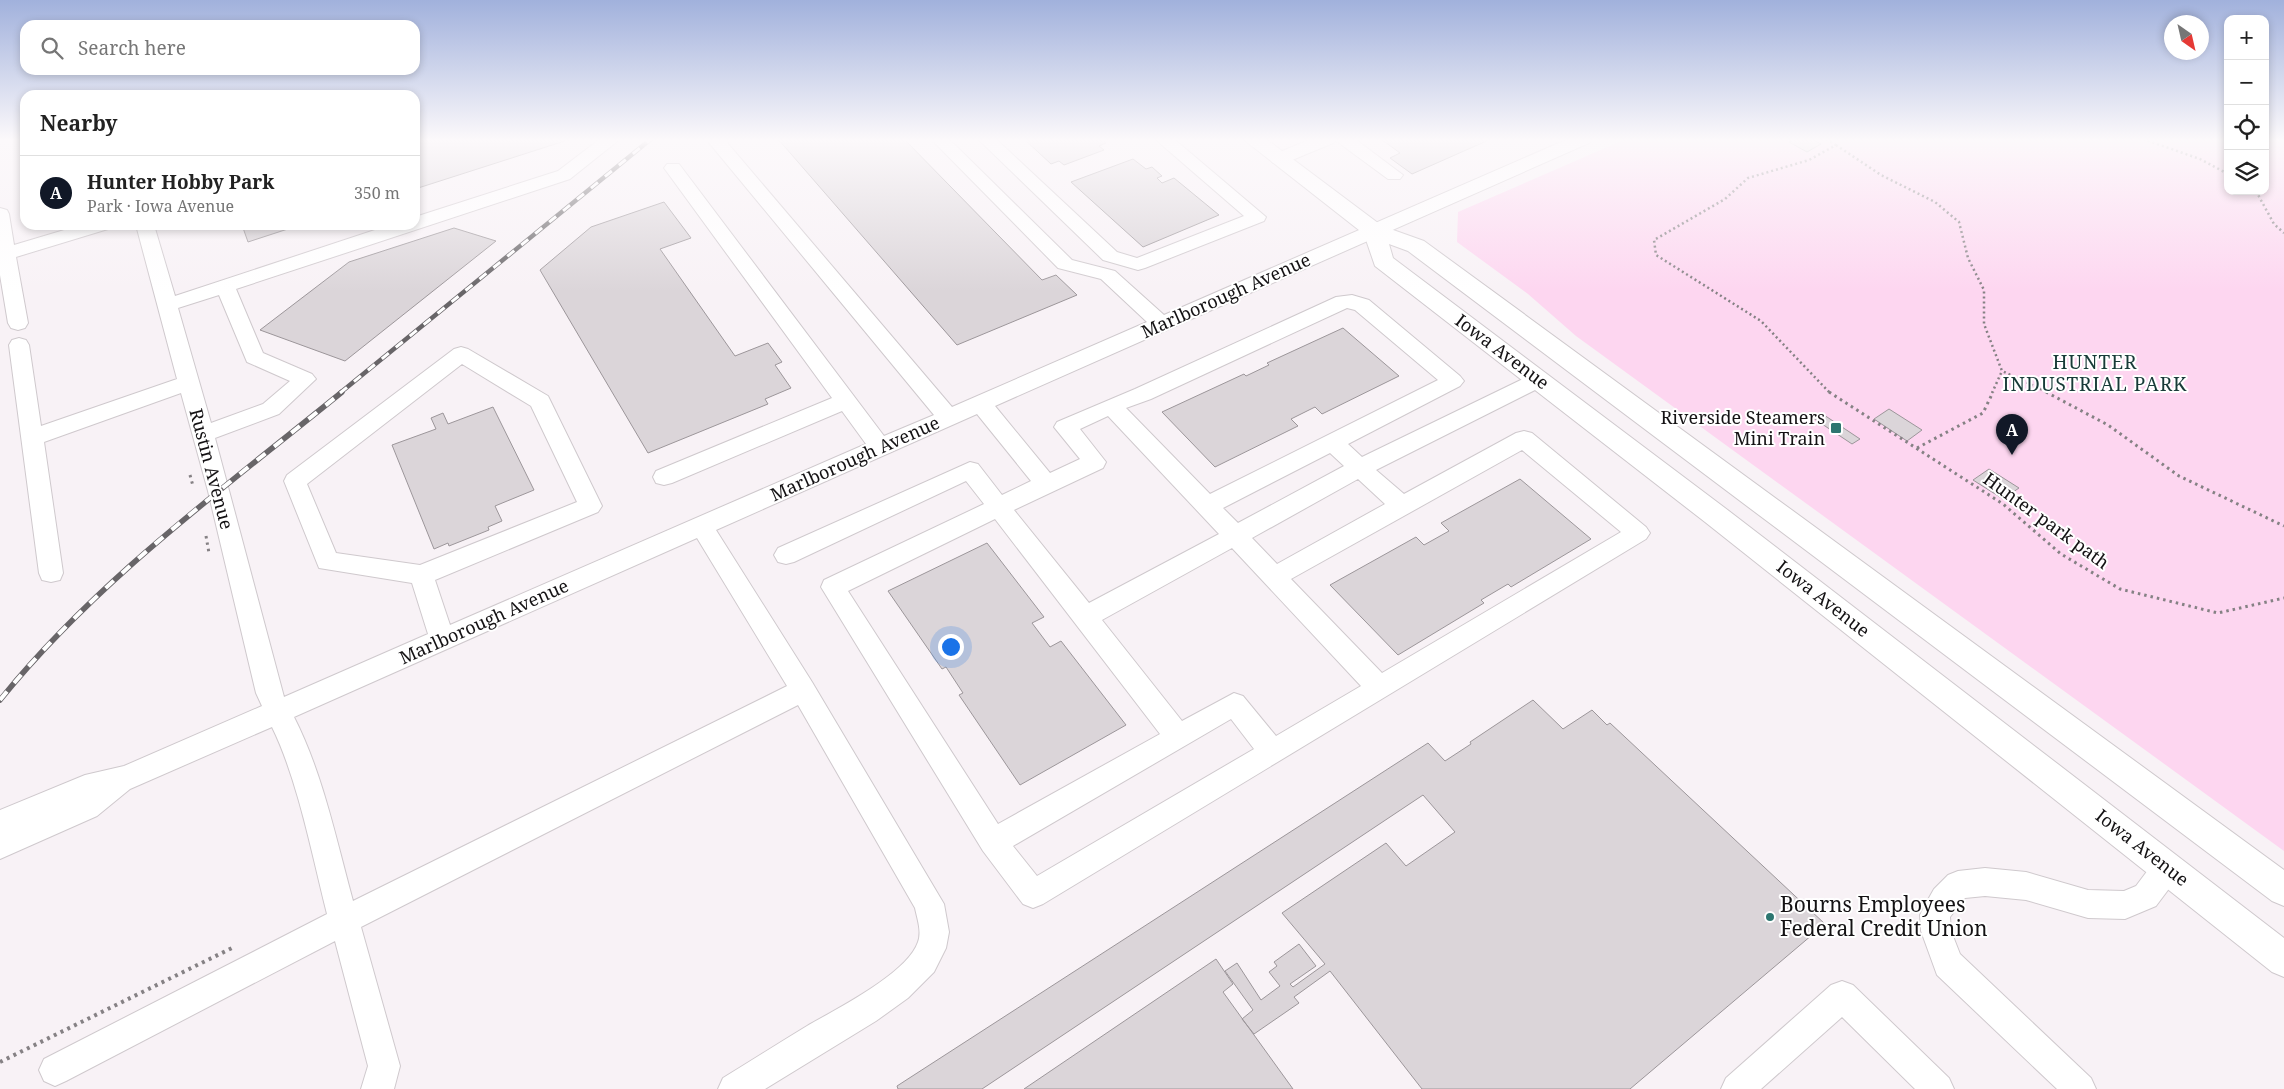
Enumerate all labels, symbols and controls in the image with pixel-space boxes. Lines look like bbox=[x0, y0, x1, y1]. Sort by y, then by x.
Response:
north arrow bbox=[2164, 15, 2209, 60]
map controls bbox=[2224, 15, 2269, 195]
button: + bbox=[2224, 15, 2269, 60]
search box bbox=[20, 20, 420, 75]
icon: search bbox=[38, 34, 66, 62]
text: Search here bbox=[78, 35, 186, 61]
button: − bbox=[2224, 60, 2269, 105]
button: locate bbox=[2224, 105, 2269, 150]
text: Nearby bbox=[40, 109, 118, 137]
button: layers bbox=[2224, 150, 2269, 195]
text: Hunter Hobby Park bbox=[87, 169, 274, 195]
text: A bbox=[50, 182, 62, 204]
text: 350 m bbox=[354, 182, 400, 204]
text: Park · Iowa Avenue bbox=[87, 195, 234, 217]
street label: Marlborough Avenue bbox=[1137, 247, 1314, 343]
street label: Iowa Avenue bbox=[1451, 308, 1554, 394]
district label: HUNTER INDUSTRIAL PARK bbox=[2003, 349, 2187, 397]
place label: Riverside Steamers Mini Train bbox=[1661, 405, 1825, 450]
street label: Rustin Avenue bbox=[184, 406, 240, 532]
street label: Marlborough Avenue bbox=[766, 410, 943, 506]
pin: A bbox=[1996, 414, 2028, 455]
marker: Riverside Steamers Mini Train bbox=[1829, 421, 1843, 435]
street label: Hunter park path bbox=[1979, 466, 2114, 574]
street label: Iowa Avenue bbox=[1772, 554, 1875, 642]
street label: Marlborough Avenue bbox=[395, 573, 572, 669]
your location bbox=[938, 634, 964, 660]
street label: Iowa Avenue bbox=[2091, 803, 2194, 891]
place label: Bourns Employees Federal Credit Union bbox=[1780, 890, 1988, 942]
marker: Bourns Employees Federal Credit Union bbox=[1764, 911, 1776, 923]

